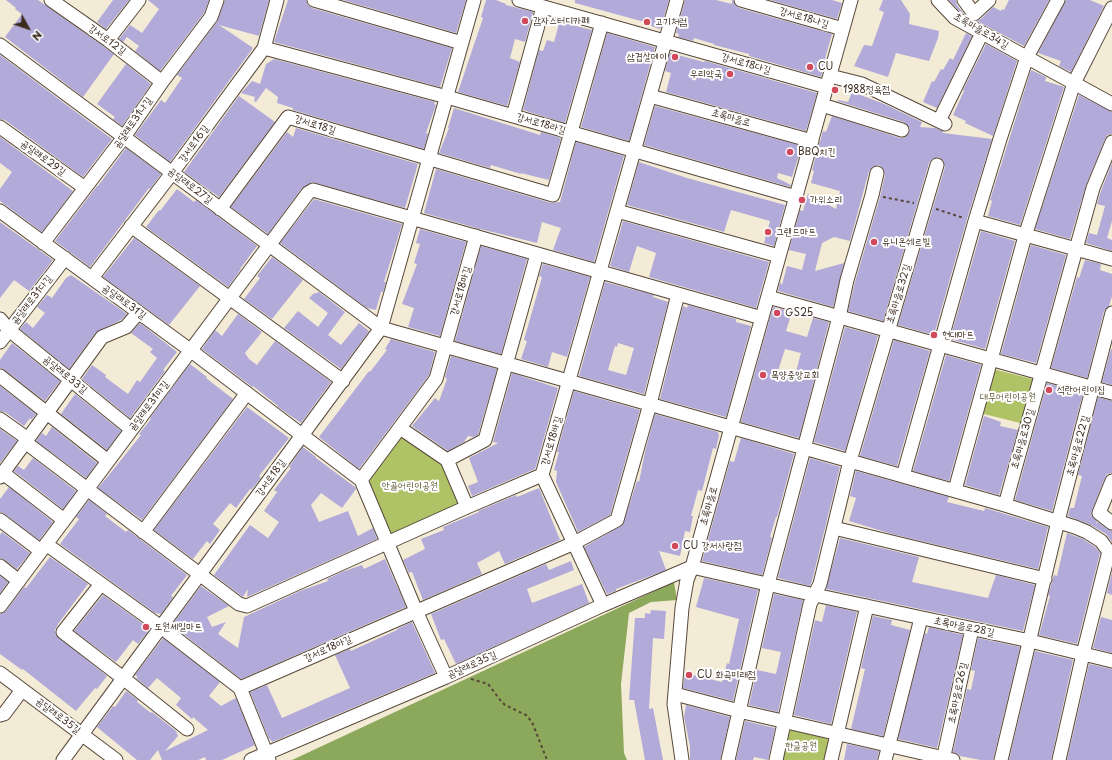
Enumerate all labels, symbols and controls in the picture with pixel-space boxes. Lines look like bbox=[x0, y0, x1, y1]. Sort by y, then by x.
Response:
street label: 강서로18나길 bbox=[778, 5, 830, 31]
north arrow bbox=[8, 8, 48, 48]
street label: 초록마을로34길 bbox=[951, 10, 1011, 52]
place label: 감자스터디카페 bbox=[533, 15, 589, 27]
marker: 감자스터디카페 bbox=[520, 16, 530, 26]
place label: 고기처럼 bbox=[655, 16, 687, 28]
marker: 고기처럼 bbox=[642, 17, 652, 27]
street label: 강서로12길 bbox=[86, 22, 128, 58]
text: N bbox=[28, 27, 47, 45]
place label: 삼겹살데이 bbox=[627, 51, 667, 63]
street label: 강서로18다길 bbox=[720, 51, 772, 77]
marker: 삼겹살데이 bbox=[670, 52, 680, 62]
place label: CU bbox=[818, 61, 833, 73]
marker: CU bbox=[805, 62, 815, 72]
place label: 우리약국 bbox=[690, 68, 722, 80]
marker: 우리약국 bbox=[725, 69, 735, 79]
place label: 1988정육점 bbox=[843, 84, 890, 96]
marker: 1988정육점 bbox=[830, 85, 840, 95]
street label: 곰달래로31나길 bbox=[111, 95, 155, 151]
street label: 초록마을로 bbox=[710, 107, 752, 129]
street label: 강서로18라길 bbox=[515, 111, 567, 137]
street label: 강서로18길 bbox=[293, 113, 337, 137]
street label: 강서로16길 bbox=[176, 123, 212, 165]
street label: 곰달래로29길 bbox=[18, 138, 68, 178]
place label: BBQ치킨 bbox=[798, 146, 835, 158]
marker: BBQ치킨 bbox=[785, 147, 795, 157]
street label: 곰달래로27길 bbox=[165, 165, 215, 207]
place label: 가위소리 bbox=[810, 194, 842, 206]
marker: 가위소리 bbox=[797, 195, 807, 205]
place label: 그랜드마트 bbox=[776, 226, 816, 238]
marker: 그랜드마트 bbox=[763, 227, 773, 237]
place label: 유니온쉐르빌 bbox=[882, 236, 930, 248]
marker: 유니온쉐르빌 bbox=[869, 237, 879, 247]
street label: 초록마을로32길 bbox=[884, 263, 914, 325]
street label: 강서로18마길 bbox=[448, 265, 474, 317]
street label: 곰달래로31다길 bbox=[9, 273, 55, 327]
street label: 곰달래로31길 bbox=[100, 282, 148, 322]
place label: GS25 bbox=[785, 307, 813, 319]
marker: GS25 bbox=[772, 308, 782, 318]
place label: 현대마트 bbox=[942, 329, 974, 341]
marker: 현대마트 bbox=[929, 330, 939, 340]
street label: 곰달래로33길 bbox=[40, 354, 90, 396]
place label: 목양중앙교회 bbox=[771, 369, 819, 381]
marker: 목양중앙교회 bbox=[758, 370, 768, 380]
street label: 곰달래로31마길 bbox=[126, 379, 172, 433]
place label: 석란어린이집 bbox=[1057, 384, 1105, 396]
marker: 석란어린이집 bbox=[1044, 385, 1054, 395]
park label: 대무어린이공원 bbox=[980, 391, 1036, 403]
street label: 초록마을로30길 bbox=[1009, 407, 1037, 471]
street label: 초록마을로22길 bbox=[1064, 414, 1092, 478]
street label: 강서로18바길 bbox=[539, 415, 565, 467]
street label: 강서로18길 bbox=[254, 457, 288, 499]
park label: 안골어린이공원 bbox=[382, 480, 438, 492]
street label: 초록마을로 bbox=[698, 485, 720, 527]
place label: CU 강서사랑점 bbox=[683, 540, 742, 552]
marker: CU 강서사랑점 bbox=[670, 541, 680, 551]
street label: 초록마을로28길 bbox=[933, 615, 995, 639]
place label: 도원세일마트 bbox=[154, 621, 202, 633]
marker: 도원세일마트 bbox=[141, 622, 151, 632]
street label: 강서로18아길 bbox=[302, 633, 354, 665]
street label: 곰달래로35길 bbox=[445, 649, 499, 681]
street label: 초록마을로26길 bbox=[946, 661, 970, 725]
place label: CU 화곡미래점 bbox=[697, 669, 756, 681]
marker: CU 화곡미래점 bbox=[684, 670, 694, 680]
street label: 곰달래로35길 bbox=[33, 695, 83, 737]
park label: 한글공원 bbox=[785, 740, 817, 752]

